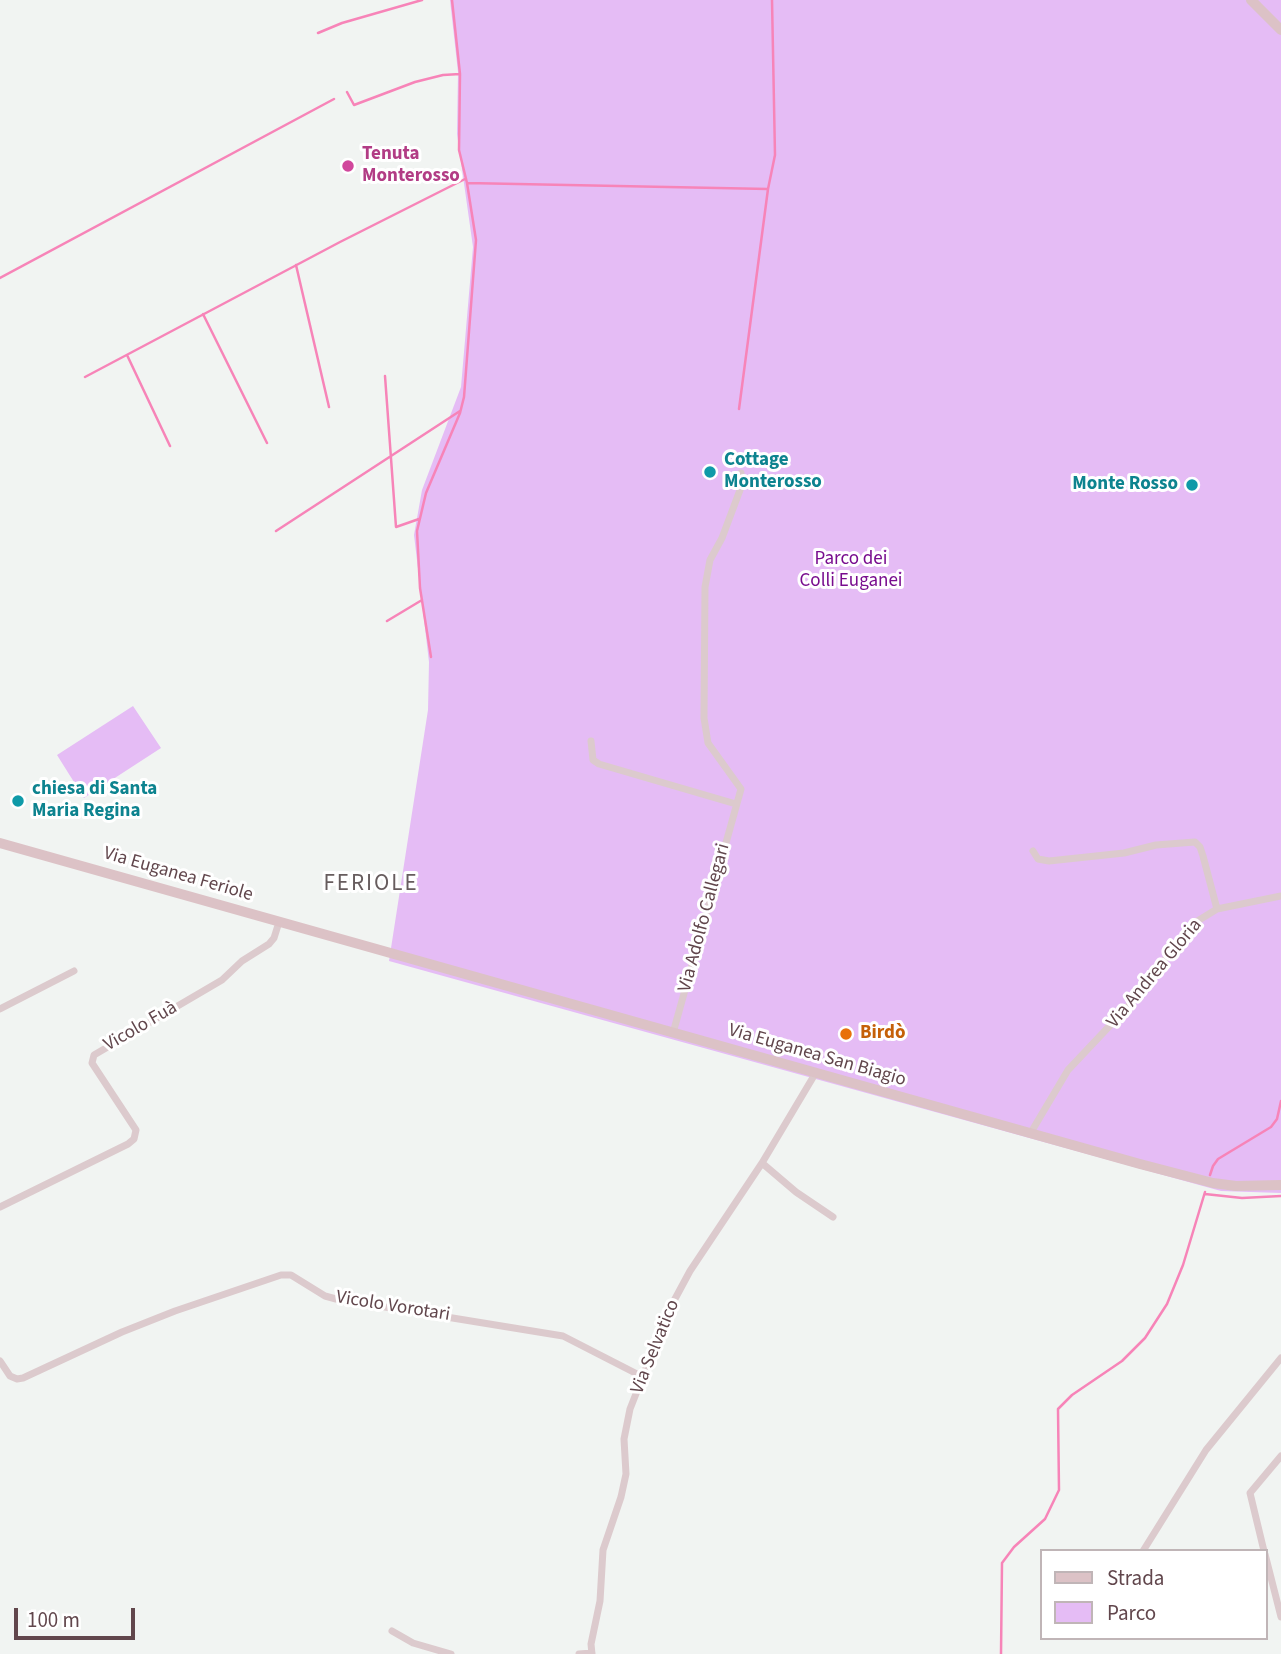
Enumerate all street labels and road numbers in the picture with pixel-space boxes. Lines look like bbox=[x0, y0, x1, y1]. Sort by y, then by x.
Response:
street label: Via Adolfo Callegari bbox=[674, 841, 736, 995]
street label: Via Euganea Feriole bbox=[101, 843, 255, 907]
street label: Via Andrea Gloria bbox=[1103, 915, 1207, 1033]
street label: Vicolo Fuà bbox=[100, 997, 182, 1057]
street label: Via Euganea San Biagio bbox=[725, 1020, 909, 1092]
street label: Vicolo Vorotari bbox=[334, 1287, 452, 1327]
street label: Via Selvatico bbox=[627, 1297, 685, 1397]

